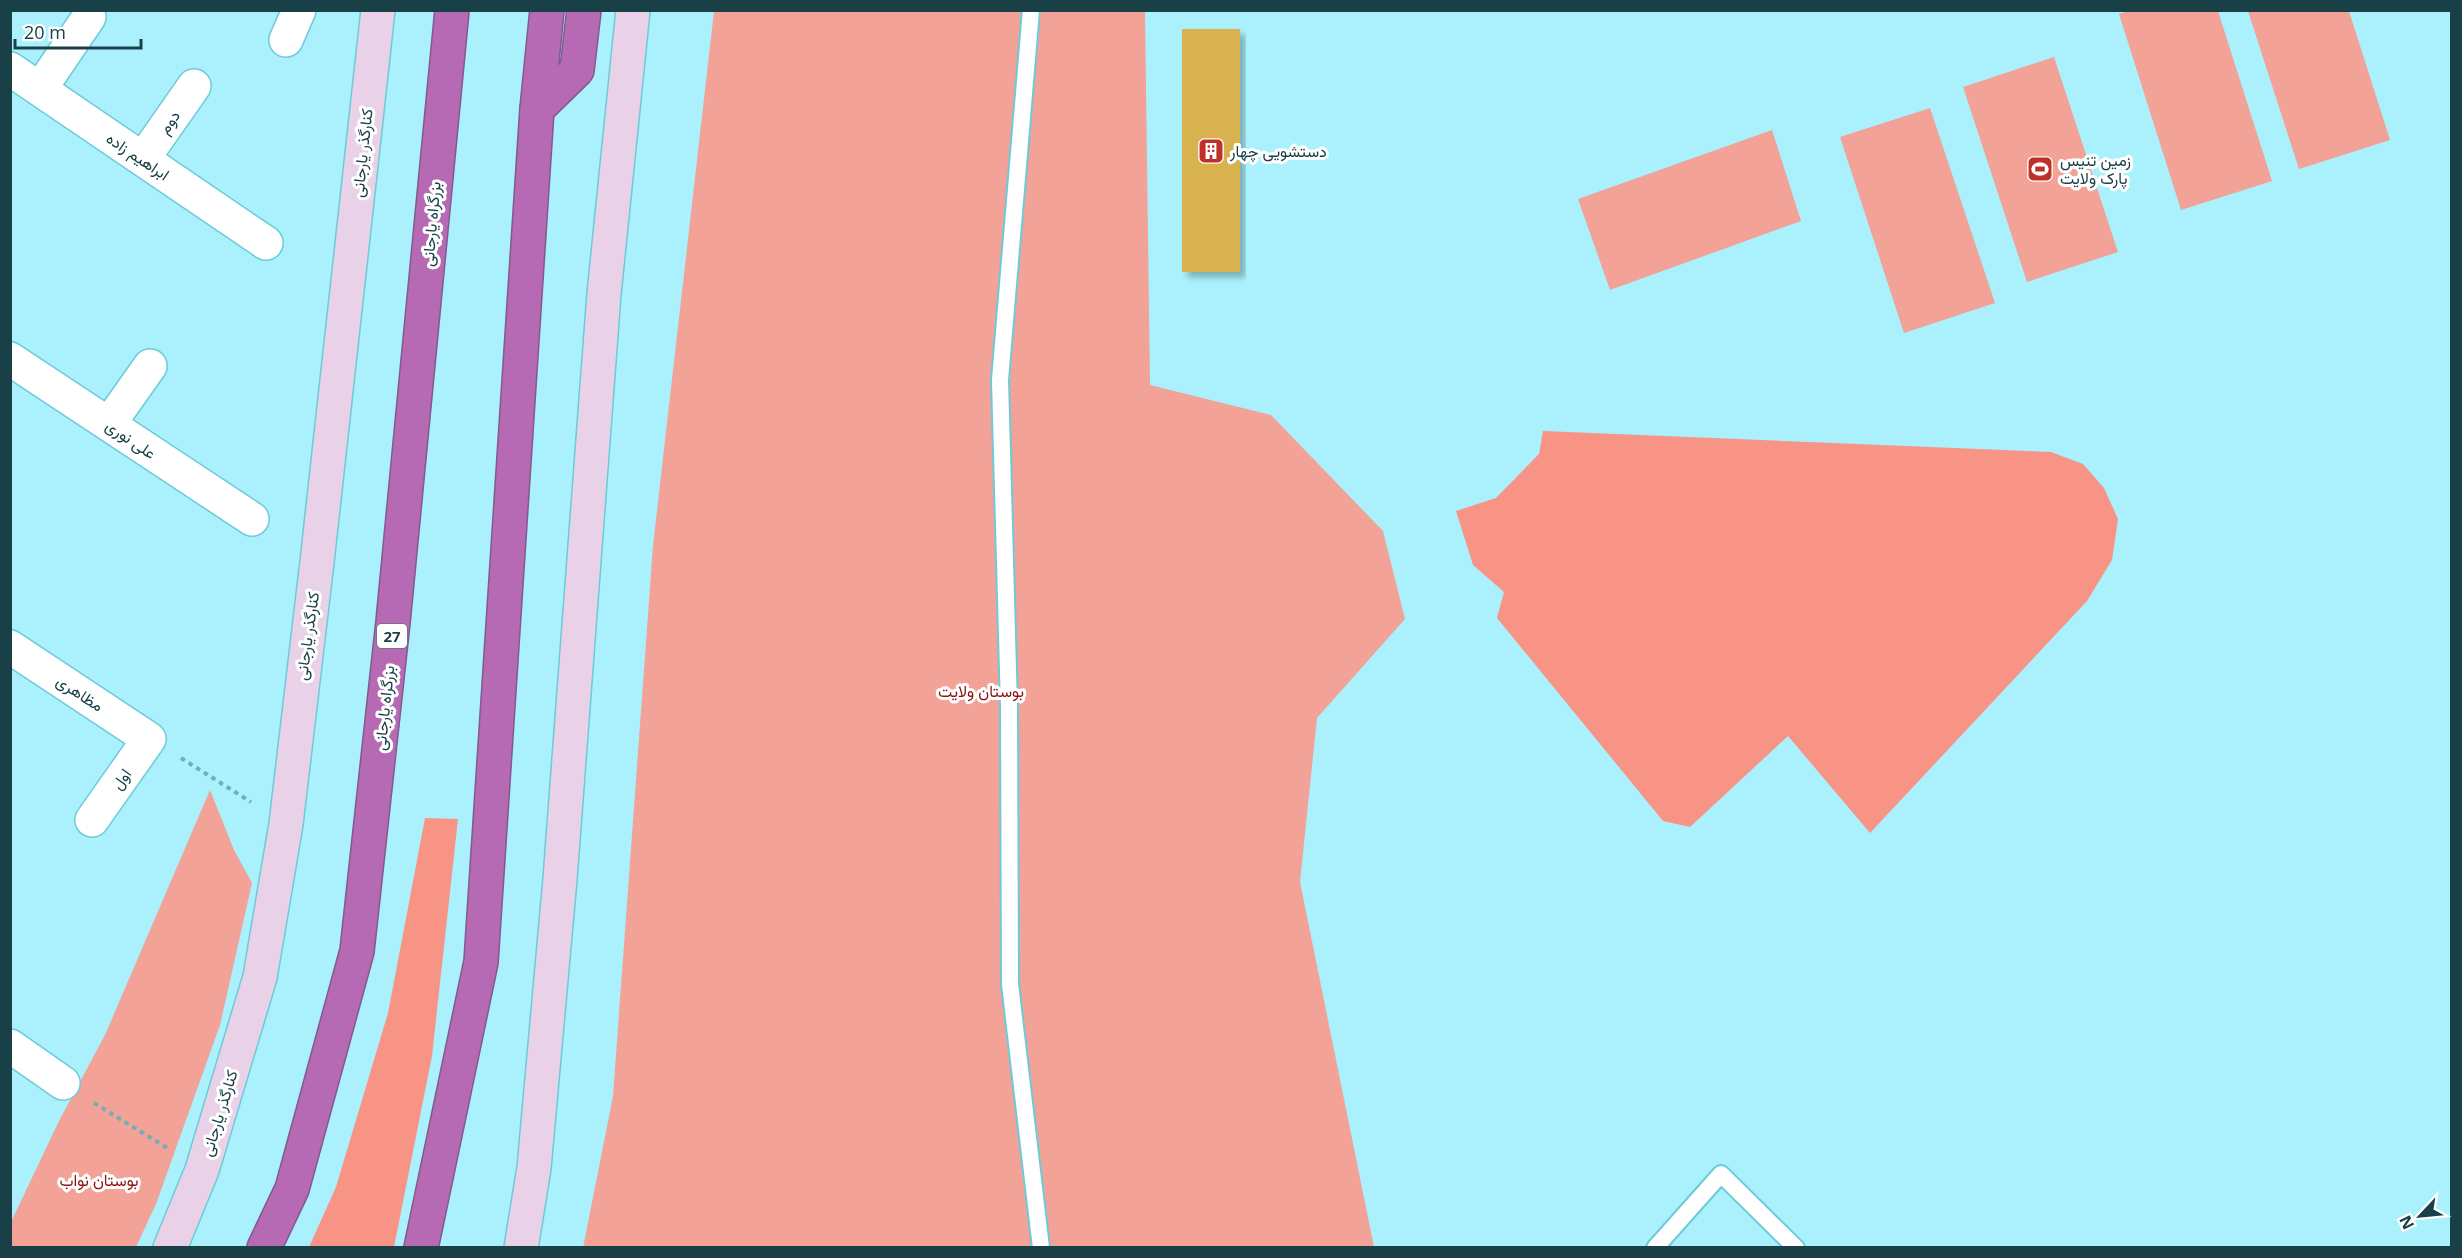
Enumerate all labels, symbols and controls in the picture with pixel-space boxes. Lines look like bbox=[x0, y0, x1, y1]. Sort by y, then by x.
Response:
scale bar bbox=[15, 12, 141, 50]
text: 20 m bbox=[24, 20, 66, 44]
street label: دوم bbox=[153, 106, 185, 138]
street label: کنارگذر یارجانی bbox=[346, 108, 378, 198]
street label: ابراهیم زاده bbox=[102, 127, 174, 185]
building icon: دستشویی چهار bbox=[1196, 136, 1226, 166]
place label: دستشویی چهار bbox=[1229, 140, 1327, 163]
place label: زمین تنیس پارک ولایت bbox=[2060, 149, 2131, 190]
sports icon: زمین تنیس پارک ولایت bbox=[2025, 154, 2055, 184]
street label: بزرگراه یارجانی bbox=[416, 181, 446, 267]
street label: علی نوری bbox=[101, 414, 161, 464]
street label: کنارگذر یارجانی bbox=[290, 590, 324, 682]
road number: 27 bbox=[377, 624, 407, 648]
street label: بزرگراه یارجانی bbox=[369, 664, 399, 752]
street label: مظاهری bbox=[52, 670, 108, 716]
park label: بوستان ولایت bbox=[938, 680, 1024, 702]
street label: اول bbox=[106, 764, 136, 794]
street label: کنارگذر یارجانی bbox=[195, 1067, 243, 1159]
park label: بوستان نواب bbox=[59, 1169, 139, 1191]
north arrow bbox=[2390, 1186, 2450, 1246]
text: N bbox=[2394, 1212, 2419, 1233]

